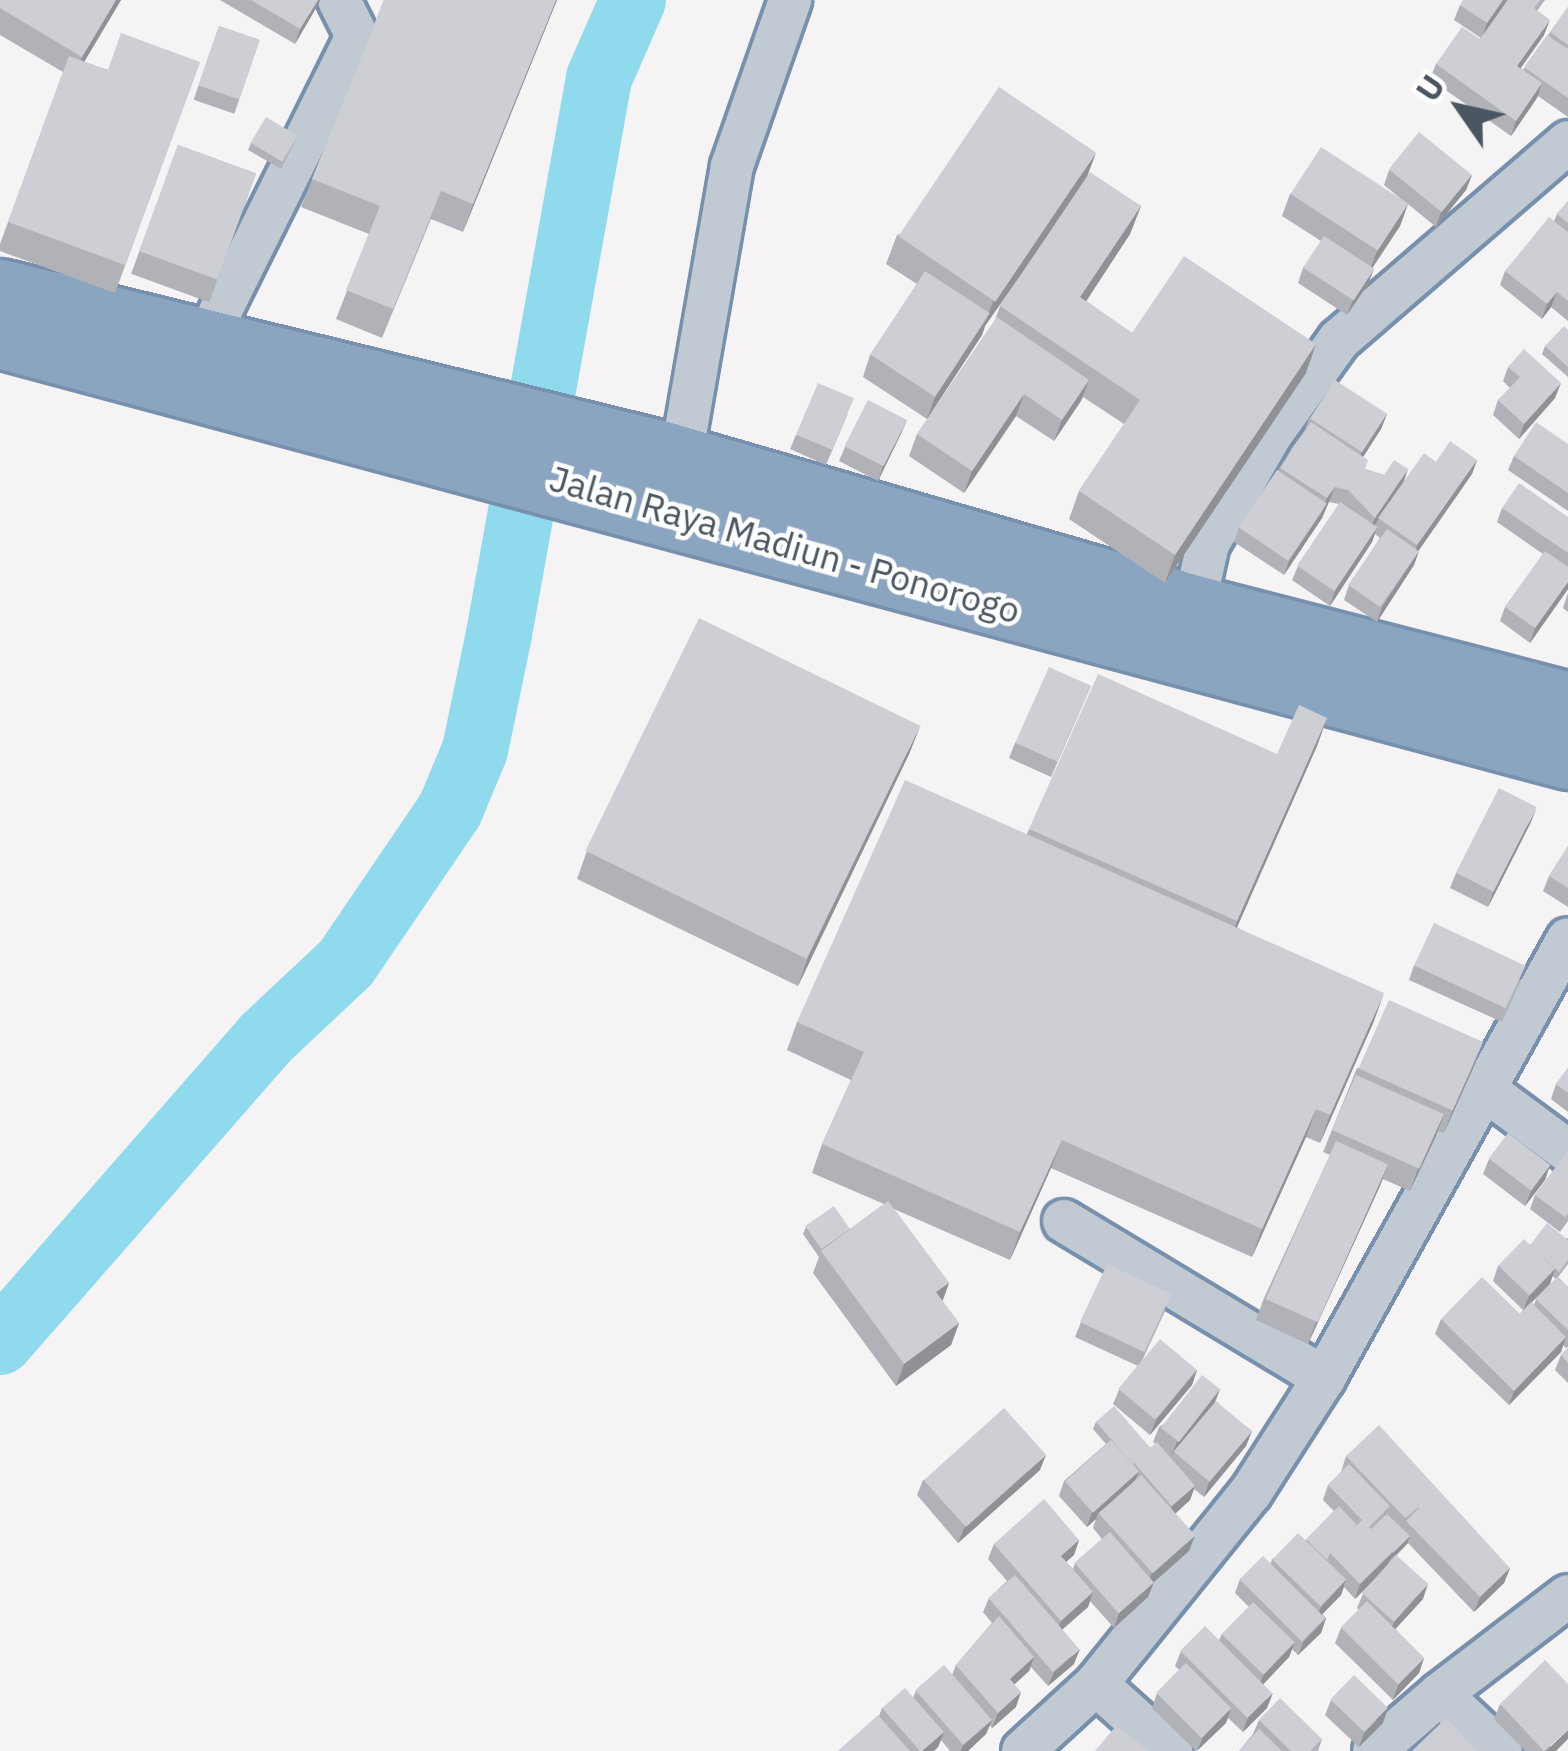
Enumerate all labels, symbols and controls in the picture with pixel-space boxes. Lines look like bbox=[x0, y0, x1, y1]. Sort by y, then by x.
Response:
north arrow bbox=[1400, 48, 1520, 168]
text: U bbox=[1406, 66, 1454, 109]
street label: Jalan Raya Madiun - Ponorogo bbox=[545, 456, 1025, 632]

